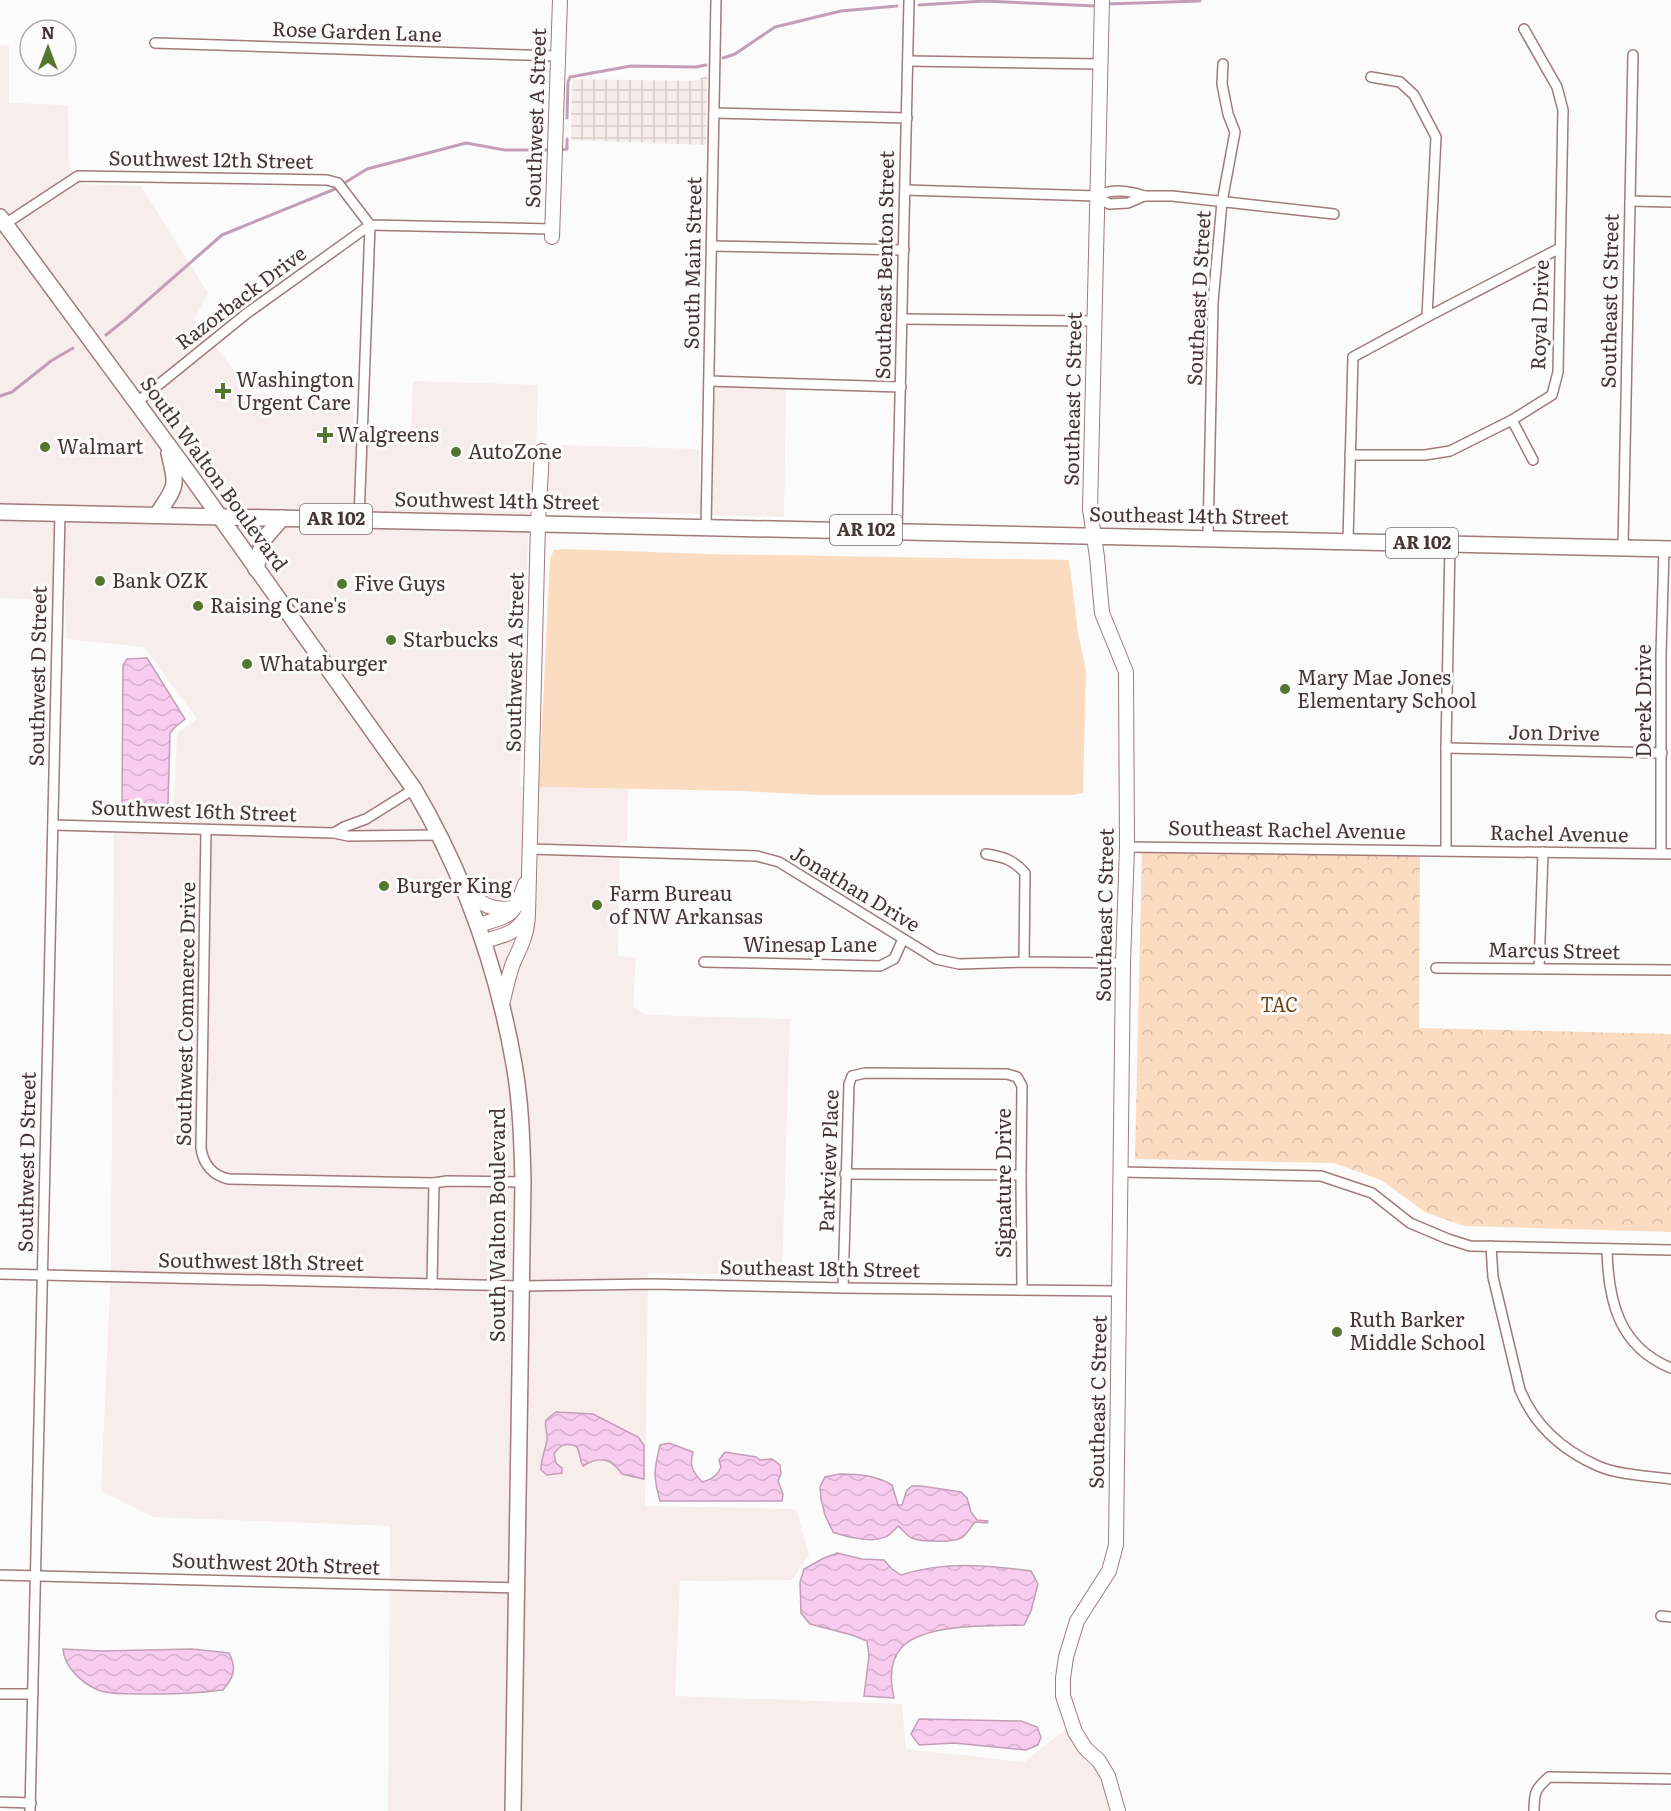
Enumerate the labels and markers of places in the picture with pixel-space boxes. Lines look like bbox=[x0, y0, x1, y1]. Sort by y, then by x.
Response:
place label: Washington Urgent Care bbox=[236, 363, 354, 416]
marker: Washington Urgent Care bbox=[214, 382, 232, 400]
place label: Walgreens bbox=[337, 418, 439, 448]
marker: Walgreens bbox=[318, 428, 332, 442]
place label: Walmart bbox=[57, 430, 143, 460]
place label: AutoZone bbox=[468, 435, 562, 465]
marker: Walmart bbox=[38, 440, 52, 454]
marker: AutoZone bbox=[449, 445, 463, 459]
place label: Bank OZK bbox=[112, 564, 208, 594]
place label: Five Guys bbox=[354, 567, 445, 597]
marker: Bank OZK bbox=[93, 574, 107, 588]
marker: Five Guys bbox=[335, 577, 349, 591]
place label: Raising Cane's bbox=[210, 589, 346, 619]
marker: Raising Cane's bbox=[191, 599, 205, 613]
place label: Starbucks bbox=[403, 623, 498, 653]
marker: Starbucks bbox=[384, 633, 398, 647]
place label: Whataburger bbox=[259, 647, 387, 677]
marker: Whataburger bbox=[240, 657, 254, 671]
place label: Mary Mae Jones Elementary School bbox=[1297, 661, 1477, 714]
marker: Mary Mae Jones Elementary School bbox=[1278, 682, 1292, 696]
place label: Burger King bbox=[396, 869, 513, 899]
place label: Farm Bureau of NW Arkansas bbox=[609, 877, 763, 930]
marker: Burger King bbox=[377, 879, 391, 893]
marker: Farm Bureau of NW Arkansas bbox=[590, 898, 604, 912]
place label: Ruth Barker Middle School bbox=[1349, 1303, 1486, 1356]
marker: Ruth Barker Middle School bbox=[1330, 1325, 1344, 1339]

